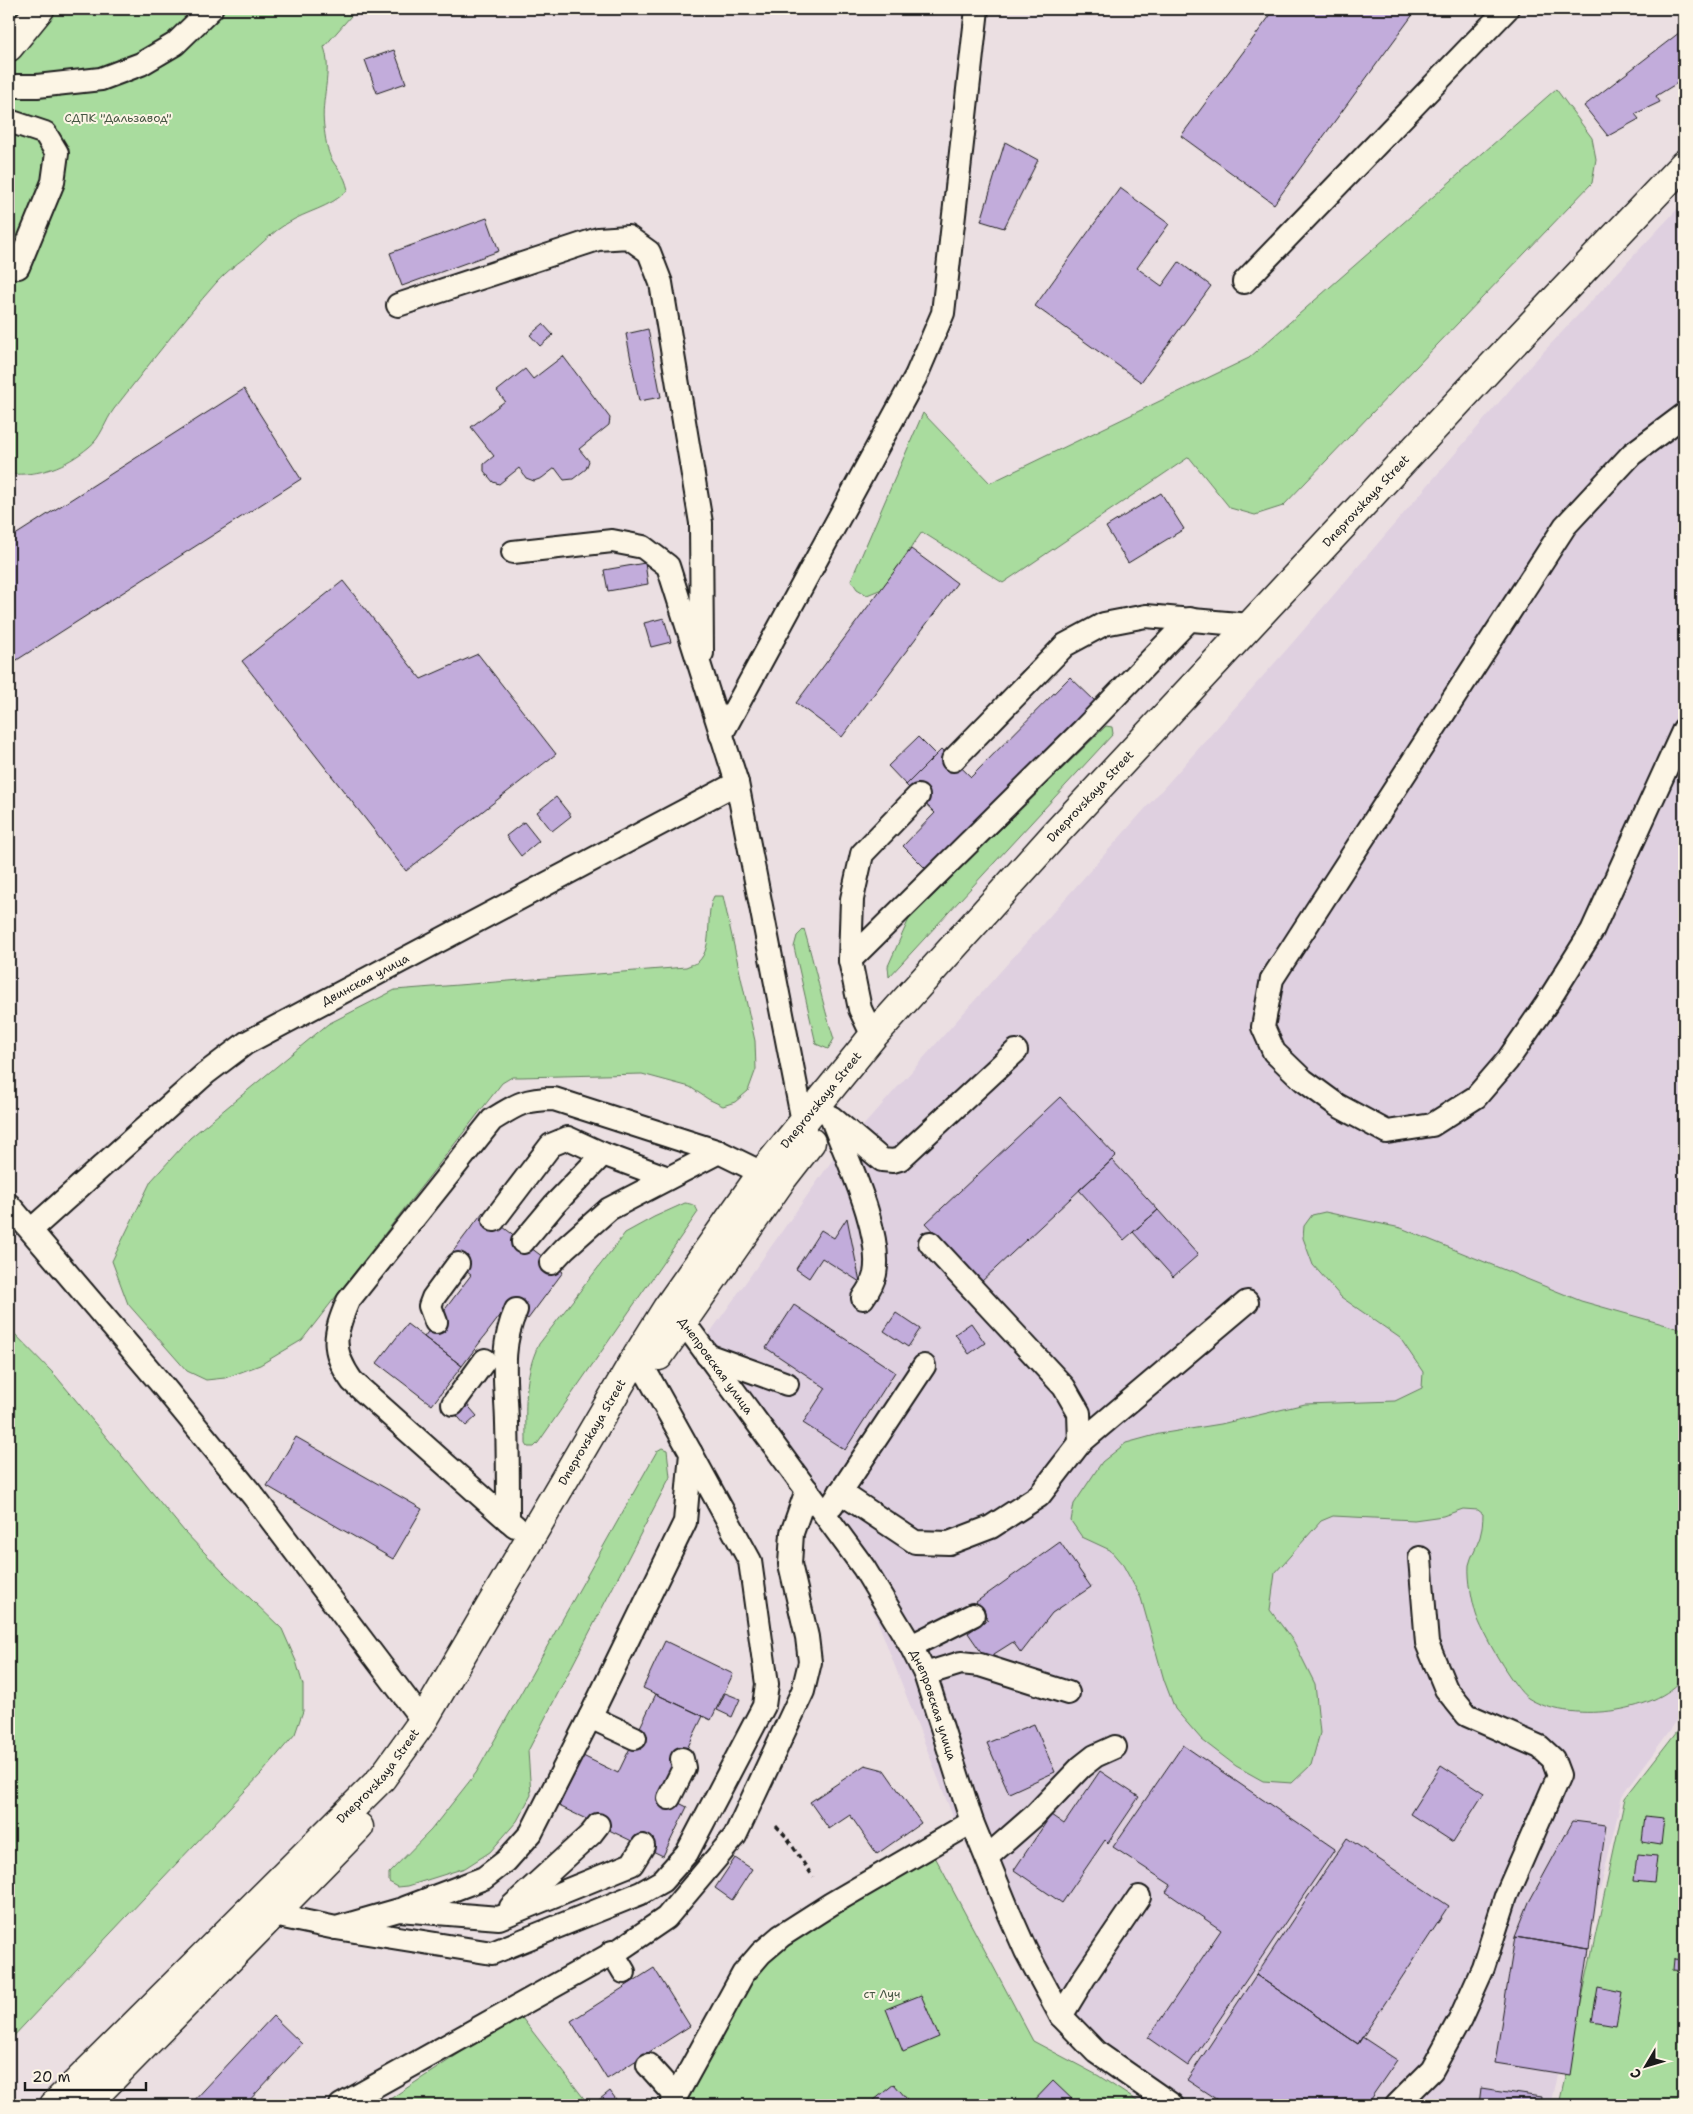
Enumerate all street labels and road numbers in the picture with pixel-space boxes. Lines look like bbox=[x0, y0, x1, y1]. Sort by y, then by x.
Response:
street label: Dneprovskaya Street bbox=[1319, 452, 1413, 550]
street label: Dneprovskaya Street bbox=[1043, 747, 1137, 846]
street label: Двинская улица bbox=[319, 950, 412, 1010]
street label: Dneprovskaya Street bbox=[777, 1048, 865, 1152]
street label: Днепровская улица bbox=[675, 1314, 757, 1418]
street label: Dneprovskaya Street bbox=[555, 1376, 629, 1488]
street label: Днепровская улица bbox=[906, 1647, 960, 1763]
street label: Dneprovskaya Street bbox=[333, 1725, 423, 1827]

